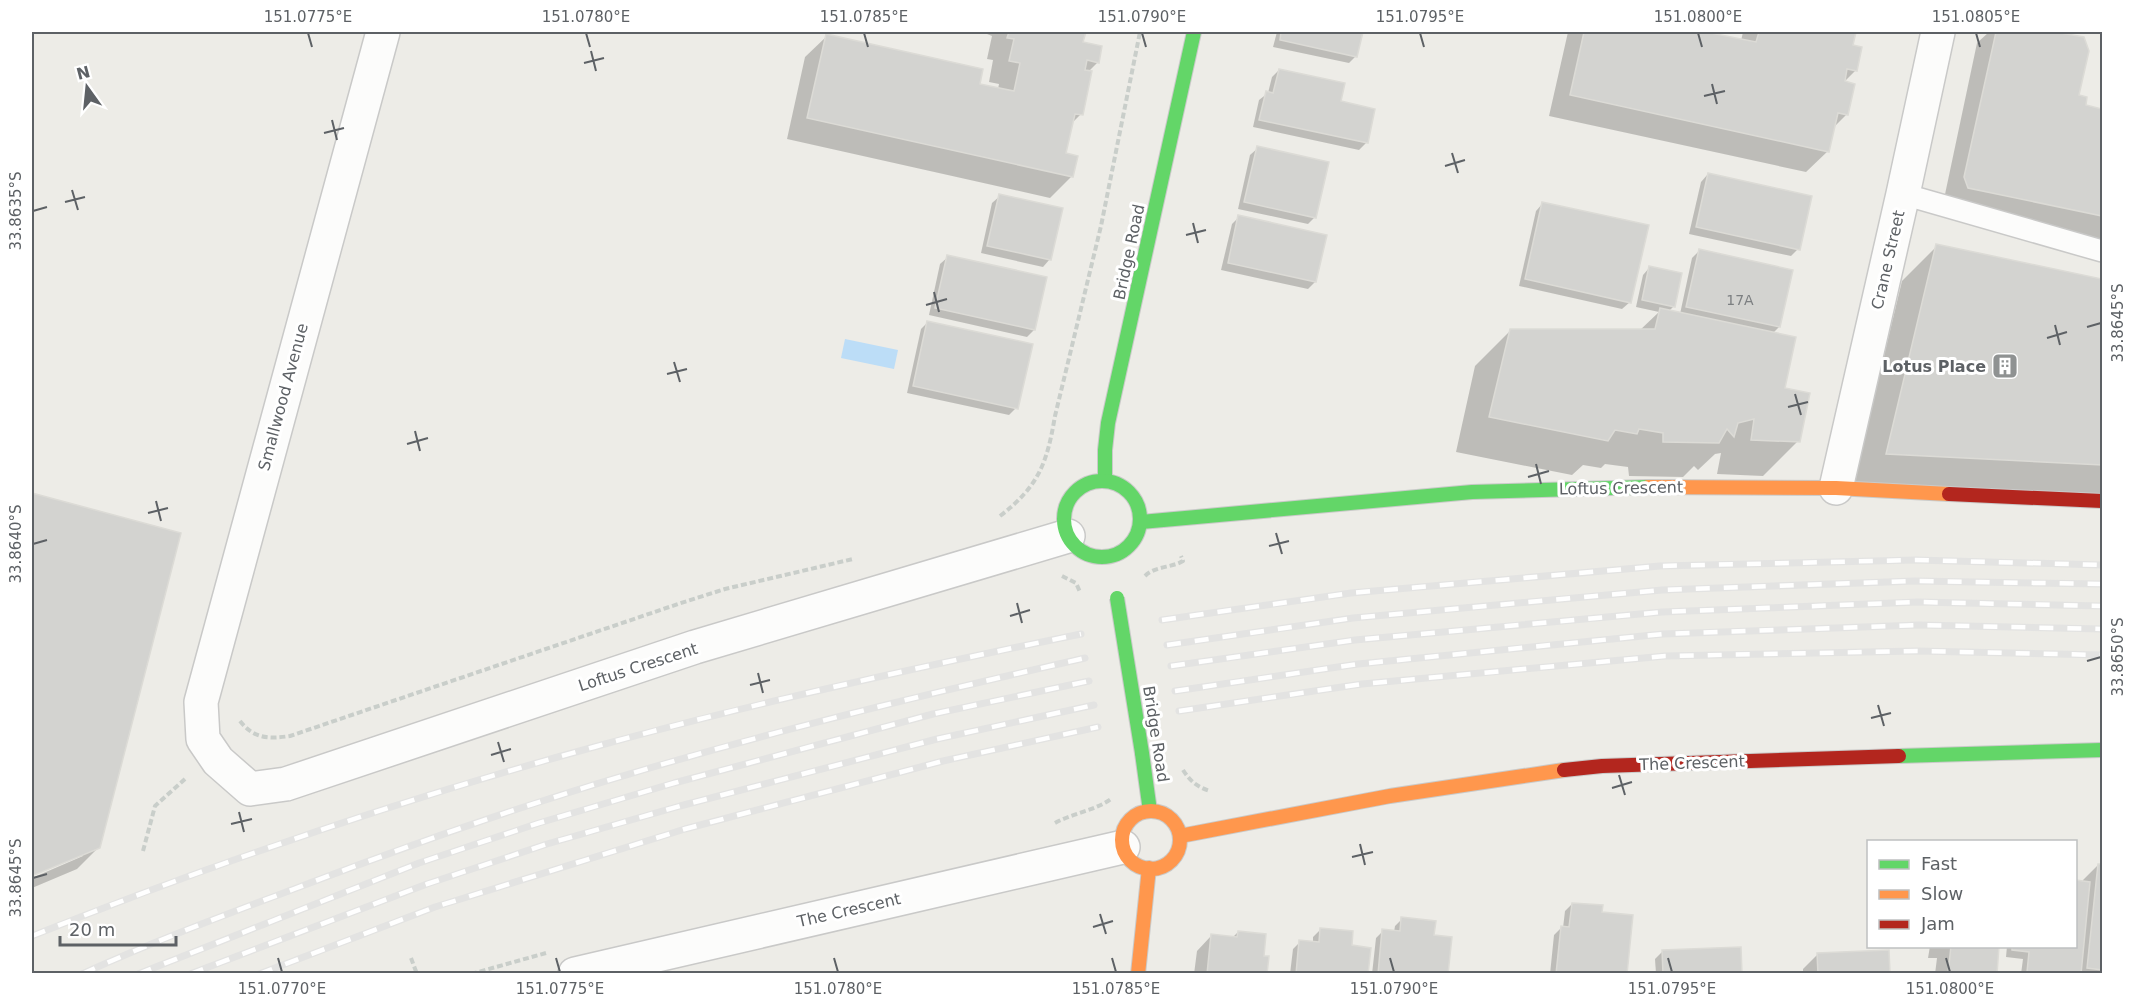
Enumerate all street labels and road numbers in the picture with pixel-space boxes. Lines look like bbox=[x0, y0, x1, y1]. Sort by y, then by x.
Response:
street label: Bridge Road bbox=[1110, 202, 1148, 302]
street label: Crane Street bbox=[1867, 209, 1909, 311]
street label: Smallwood Avenue bbox=[254, 321, 312, 473]
street label: Loftus Crescent bbox=[1559, 477, 1683, 499]
street label: Loftus Crescent bbox=[576, 639, 700, 695]
street label: Bridge Road bbox=[1139, 684, 1173, 784]
street label: The Crescent bbox=[1638, 752, 1745, 774]
street label: The Crescent bbox=[794, 889, 903, 931]

